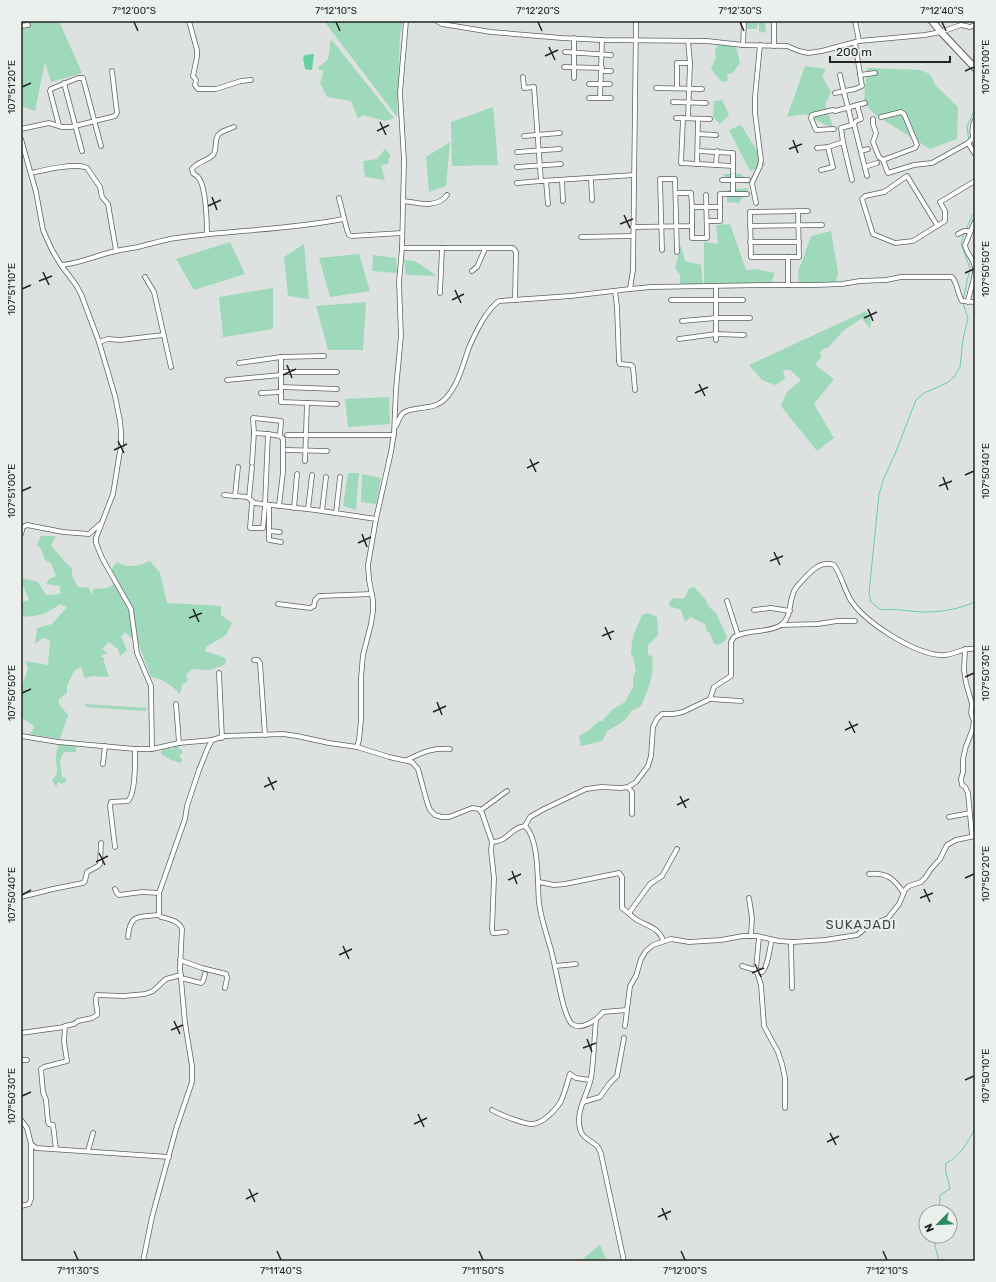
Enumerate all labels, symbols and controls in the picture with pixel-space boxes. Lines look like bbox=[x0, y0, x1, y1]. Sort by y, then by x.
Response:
text: 7°12'00"S bbox=[112, 5, 156, 17]
text: 7°12'10"S bbox=[315, 5, 357, 17]
text: 7°12'20"S bbox=[516, 5, 560, 17]
text: 7°12'30"S bbox=[718, 5, 762, 17]
text: 7°12'40"S bbox=[920, 5, 964, 17]
scale bar bbox=[830, 38, 950, 64]
text: 107°51'00"E bbox=[980, 40, 992, 94]
text: 200 m bbox=[836, 45, 872, 59]
text: 107°51'20"E bbox=[6, 60, 18, 114]
text: 107°50'50"E bbox=[980, 241, 992, 297]
text: 107°51'10"E bbox=[6, 263, 18, 315]
text: 107°50'40"E bbox=[980, 443, 992, 499]
text: 107°51'00"E bbox=[6, 464, 18, 518]
text: 107°50'30"E bbox=[980, 645, 992, 701]
text: 107°50'50"E bbox=[6, 665, 18, 721]
text: 107°50'20"E bbox=[980, 846, 992, 902]
text: 107°50'40"E bbox=[6, 867, 18, 923]
district label: SUKAJADI bbox=[826, 917, 896, 932]
text: 107°50'10"E bbox=[980, 1049, 992, 1103]
text: 107°50'30"E bbox=[6, 1068, 18, 1124]
north arrow bbox=[918, 1204, 958, 1244]
text: N bbox=[922, 1222, 937, 1234]
text: 7°11'30"S bbox=[57, 1265, 99, 1277]
text: 7°11'40"S bbox=[260, 1265, 302, 1277]
text: 7°11'50"S bbox=[462, 1265, 504, 1277]
text: 7°12'00"S bbox=[663, 1265, 707, 1277]
text: 7°12'10"S bbox=[866, 1265, 908, 1277]

